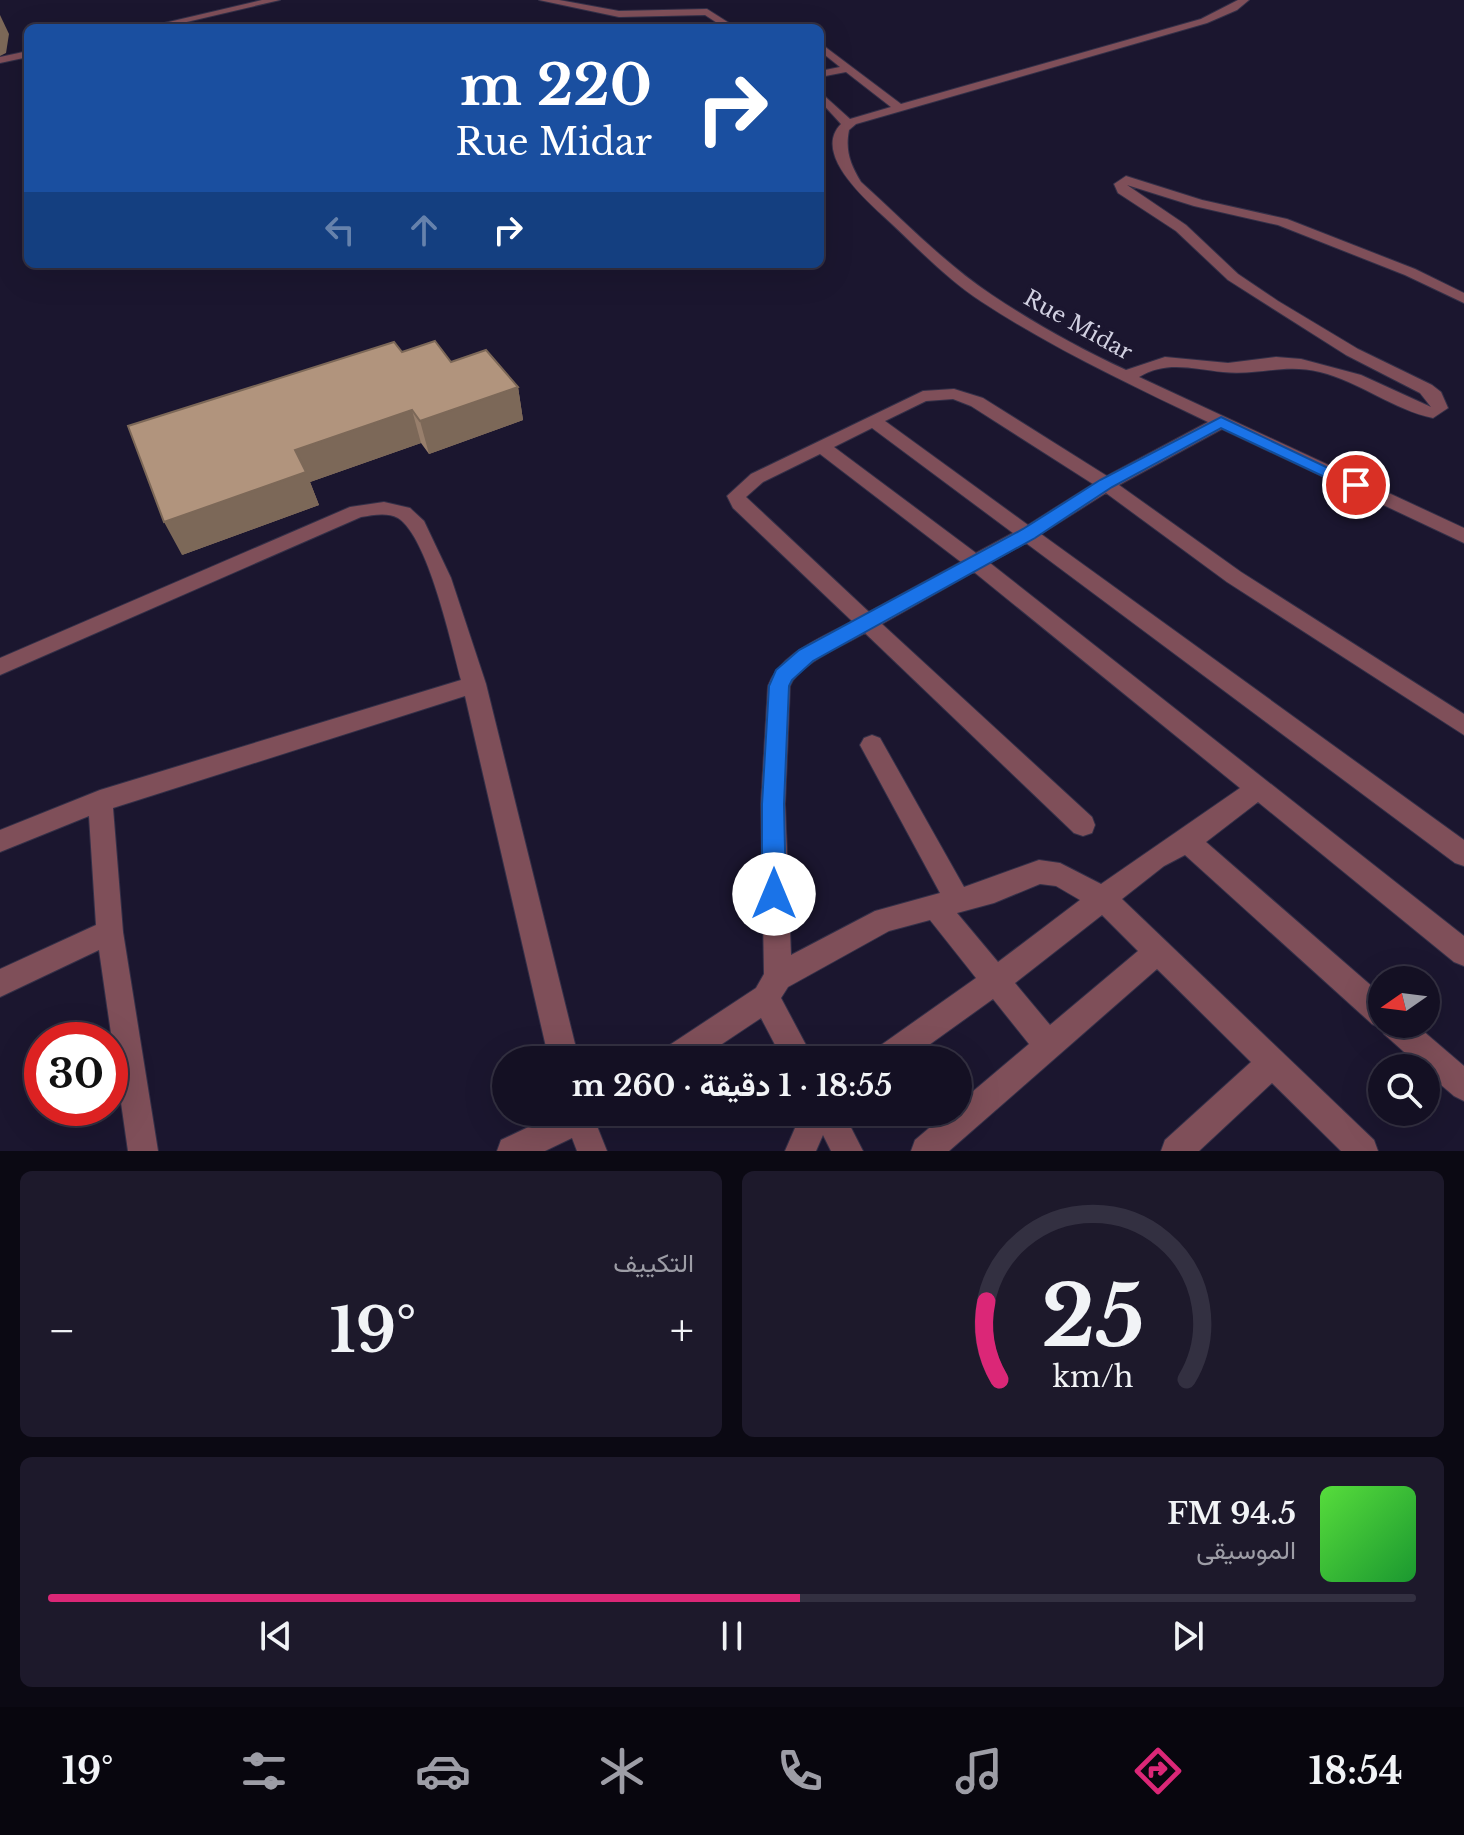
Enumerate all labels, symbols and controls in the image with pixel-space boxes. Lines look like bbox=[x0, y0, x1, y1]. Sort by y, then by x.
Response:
text: 220 m bbox=[460, 51, 652, 120]
icon: right bbox=[680, 56, 784, 160]
text: Rue Midar bbox=[456, 120, 652, 165]
icon: left bbox=[318, 208, 362, 252]
icon: ahead bbox=[402, 208, 446, 252]
icon: right bbox=[486, 208, 530, 252]
street label: Rue Midar bbox=[1019, 284, 1137, 366]
pin bbox=[1322, 451, 1390, 519]
icon: arrive bbox=[1334, 463, 1378, 507]
position arrow bbox=[732, 852, 816, 936]
north arrow bbox=[1368, 966, 1440, 1038]
map controls bbox=[1368, 966, 1440, 1126]
speed limit sign: 30 bbox=[24, 1022, 128, 1126]
button: search bbox=[1368, 1054, 1440, 1126]
text: 18:55 · 1 دقيقة · 260 m bbox=[572, 1067, 892, 1104]
text: التكييف bbox=[613, 1247, 694, 1279]
text: 25 bbox=[1041, 1265, 1145, 1368]
text: 19° bbox=[330, 1294, 416, 1368]
text: − bbox=[48, 1303, 76, 1358]
text: + bbox=[670, 1303, 694, 1358]
text: km/h bbox=[1052, 1359, 1134, 1395]
text: 94.5 FM bbox=[1167, 1495, 1296, 1532]
text: الموسيقى bbox=[1196, 1534, 1296, 1566]
icon: previous bbox=[254, 1614, 298, 1658]
icon: pause bbox=[710, 1614, 754, 1658]
icon: next bbox=[1166, 1614, 1210, 1658]
icon: filters bbox=[236, 1743, 292, 1799]
icon: car bbox=[415, 1743, 471, 1799]
icon: climate bbox=[594, 1743, 650, 1799]
icon: phone bbox=[772, 1743, 828, 1799]
icon: music bbox=[951, 1743, 1007, 1799]
icon: directions bbox=[1130, 1743, 1186, 1799]
text: 19° bbox=[61, 1749, 113, 1794]
text: 18:54 bbox=[1309, 1749, 1403, 1794]

